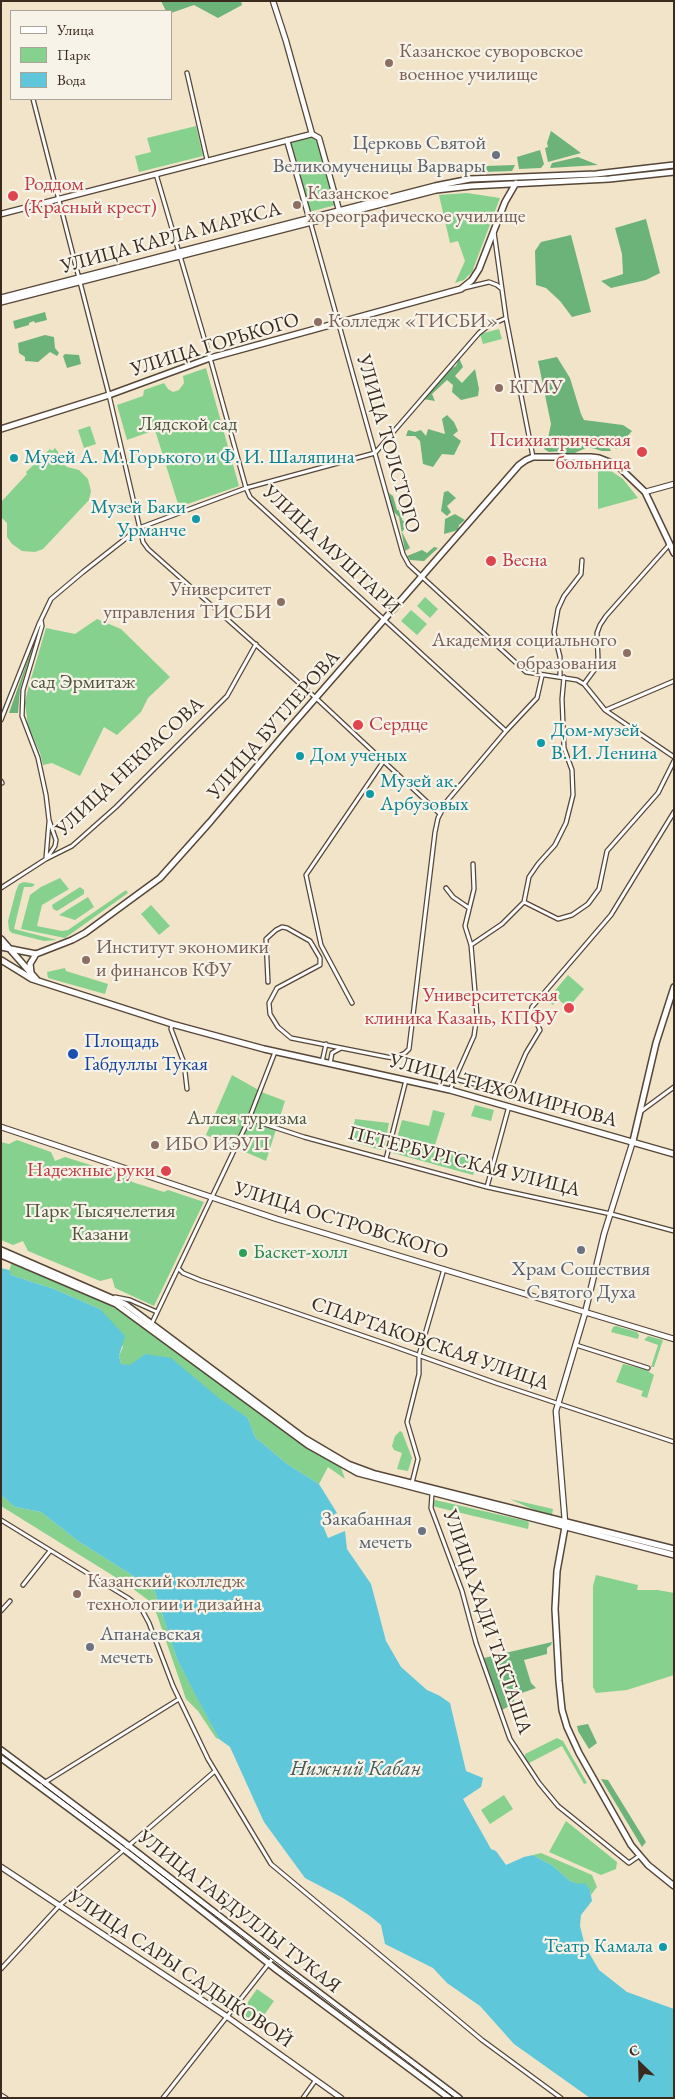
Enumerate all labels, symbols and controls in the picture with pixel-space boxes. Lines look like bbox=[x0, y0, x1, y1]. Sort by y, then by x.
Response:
legend bbox=[10, 10, 172, 100]
text: Улица bbox=[57, 20, 94, 39]
place label: Казанское суворовское военное училище bbox=[399, 40, 583, 87]
text: Парк bbox=[57, 45, 90, 64]
marker: Казанское суворовское военное училище bbox=[383, 57, 395, 69]
text: Вода bbox=[57, 70, 86, 89]
place label: Церковь Святой Великомученицы Варвары bbox=[273, 132, 486, 179]
marker: Церковь Святой Великомученицы Варвары bbox=[490, 149, 502, 161]
place label: Роддом (Красный крест) bbox=[24, 173, 157, 220]
place label: Казанское хореографическое училище bbox=[307, 182, 526, 229]
marker: Роддом (Красный крест) bbox=[6, 189, 20, 203]
street label: УЛИЦА КАРЛА МАРКСА bbox=[58, 197, 284, 279]
marker: Казанское хореографическое училище bbox=[291, 199, 303, 211]
street label: УЛИЦА ГОРЬКОГО bbox=[128, 308, 302, 382]
place label: Колледж «ТИСБИ» bbox=[328, 310, 498, 334]
marker: Колледж «ТИСБИ» bbox=[312, 316, 324, 328]
street label: УЛИЦА ТОЛСТОГО bbox=[351, 352, 425, 536]
place label: КГМУ bbox=[509, 376, 563, 400]
marker: КГМУ bbox=[493, 382, 505, 394]
park label: Лядской сад bbox=[139, 413, 237, 437]
place label: Психиатрическая больница bbox=[489, 429, 631, 476]
marker: Психиатрическая больница bbox=[635, 445, 649, 459]
place label: Музей А. М. Горького и Ф. И. Шаляпина bbox=[24, 446, 355, 470]
marker: Музей А. М. Горького и Ф. И. Шаляпина bbox=[8, 452, 20, 464]
street label: УЛИЦА МУШТАРИ bbox=[257, 480, 405, 620]
place label: Музей Баки Урманче bbox=[90, 496, 186, 543]
marker: Музей Баки Урманче bbox=[190, 513, 202, 525]
place label: Весна bbox=[502, 549, 548, 573]
marker: Весна bbox=[484, 554, 498, 568]
place label: Университет управления ТИСБИ bbox=[103, 578, 271, 625]
marker: Университет управления ТИСБИ bbox=[275, 596, 287, 608]
place label: Академия социального образования bbox=[432, 629, 617, 676]
street label: УЛИЦА БУТЛЕРОВА bbox=[203, 646, 345, 804]
marker: Академия социального образования bbox=[621, 647, 633, 659]
park label: сад Эрмитаж bbox=[30, 671, 136, 695]
street label: УЛИЦА НЕКРАСОВА bbox=[51, 692, 209, 842]
place label: Сердце bbox=[369, 713, 428, 737]
marker: Сердце bbox=[351, 718, 365, 732]
place label: Дом-музей В. И. Ленина bbox=[551, 719, 657, 766]
marker: Дом-музей В. И. Ленина bbox=[535, 737, 547, 749]
place label: Дом ученых bbox=[310, 744, 407, 768]
marker: Дом ученых bbox=[294, 750, 306, 762]
place label: Музей ак. Арбузовых bbox=[380, 770, 468, 817]
marker: Музей ак. Арбузовых bbox=[364, 788, 376, 800]
place label: Институт экономики и финансов КФУ bbox=[96, 936, 269, 983]
marker: Институт экономики и финансов КФУ bbox=[80, 954, 92, 966]
place label: Университетская клиника Казань, КПФУ bbox=[365, 984, 558, 1031]
marker: Университетская клиника Казань, КПФУ bbox=[562, 1001, 576, 1015]
place label: Площадь Габдуллы Тукая bbox=[84, 1030, 208, 1077]
marker: Площадь Габдуллы Тукая bbox=[66, 1047, 80, 1061]
street label: УЛИЦА ТИХОМИРНОВА bbox=[386, 1049, 620, 1133]
park label: Аллея туризма bbox=[187, 1107, 307, 1131]
street label: ПЕТЕРБУРГСКАЯ УЛИЦА bbox=[345, 1121, 583, 1203]
place label: ИБО ИЭУП bbox=[165, 1133, 270, 1157]
marker: ИБО ИЭУП bbox=[149, 1139, 161, 1151]
place label: Надежные руки bbox=[27, 1159, 155, 1183]
marker: Надежные руки bbox=[159, 1164, 173, 1178]
street label: УЛИЦА ОСТРОВСКОГО bbox=[231, 1177, 451, 1265]
park label: Парк Тысячелетия Казани bbox=[25, 1200, 175, 1247]
place label: Баскет-холл bbox=[253, 1241, 348, 1265]
marker: Храм Сошествия Святого Духа bbox=[575, 1244, 587, 1256]
marker: Баскет-холл bbox=[237, 1247, 249, 1259]
place label: Храм Сошествия Святого Духа bbox=[512, 1258, 650, 1305]
street label: СПАРТАКОВСКАЯ УЛИЦА bbox=[308, 1292, 552, 1396]
street label: УЛИЦА ХАДИ ТАКТАША bbox=[437, 1507, 537, 1737]
place label: Закабанная мечеть bbox=[322, 1508, 412, 1555]
marker: Закабанная мечеть bbox=[416, 1525, 428, 1537]
place label: Казанский колледж технологии и дизайна bbox=[87, 1570, 262, 1617]
marker: Казанский колледж технологии и дизайна bbox=[71, 1588, 83, 1600]
place label: Апанаевская мечеть bbox=[100, 1623, 201, 1670]
marker: Апанаевская мечеть bbox=[84, 1641, 96, 1653]
water label: Нижний Кабан bbox=[290, 1756, 422, 1782]
street label: УЛИЦА ГАБДУЛЛЫ ТУКАЯ bbox=[133, 1825, 345, 1999]
street label: УЛИЦА САРЫ САДЫКОВОЙ bbox=[63, 1885, 297, 2053]
place label: Театр Камала bbox=[544, 1935, 653, 1959]
marker: Театр Камала bbox=[657, 1941, 669, 1953]
north arrow bbox=[615, 2039, 665, 2089]
text: С bbox=[626, 2040, 642, 2061]

